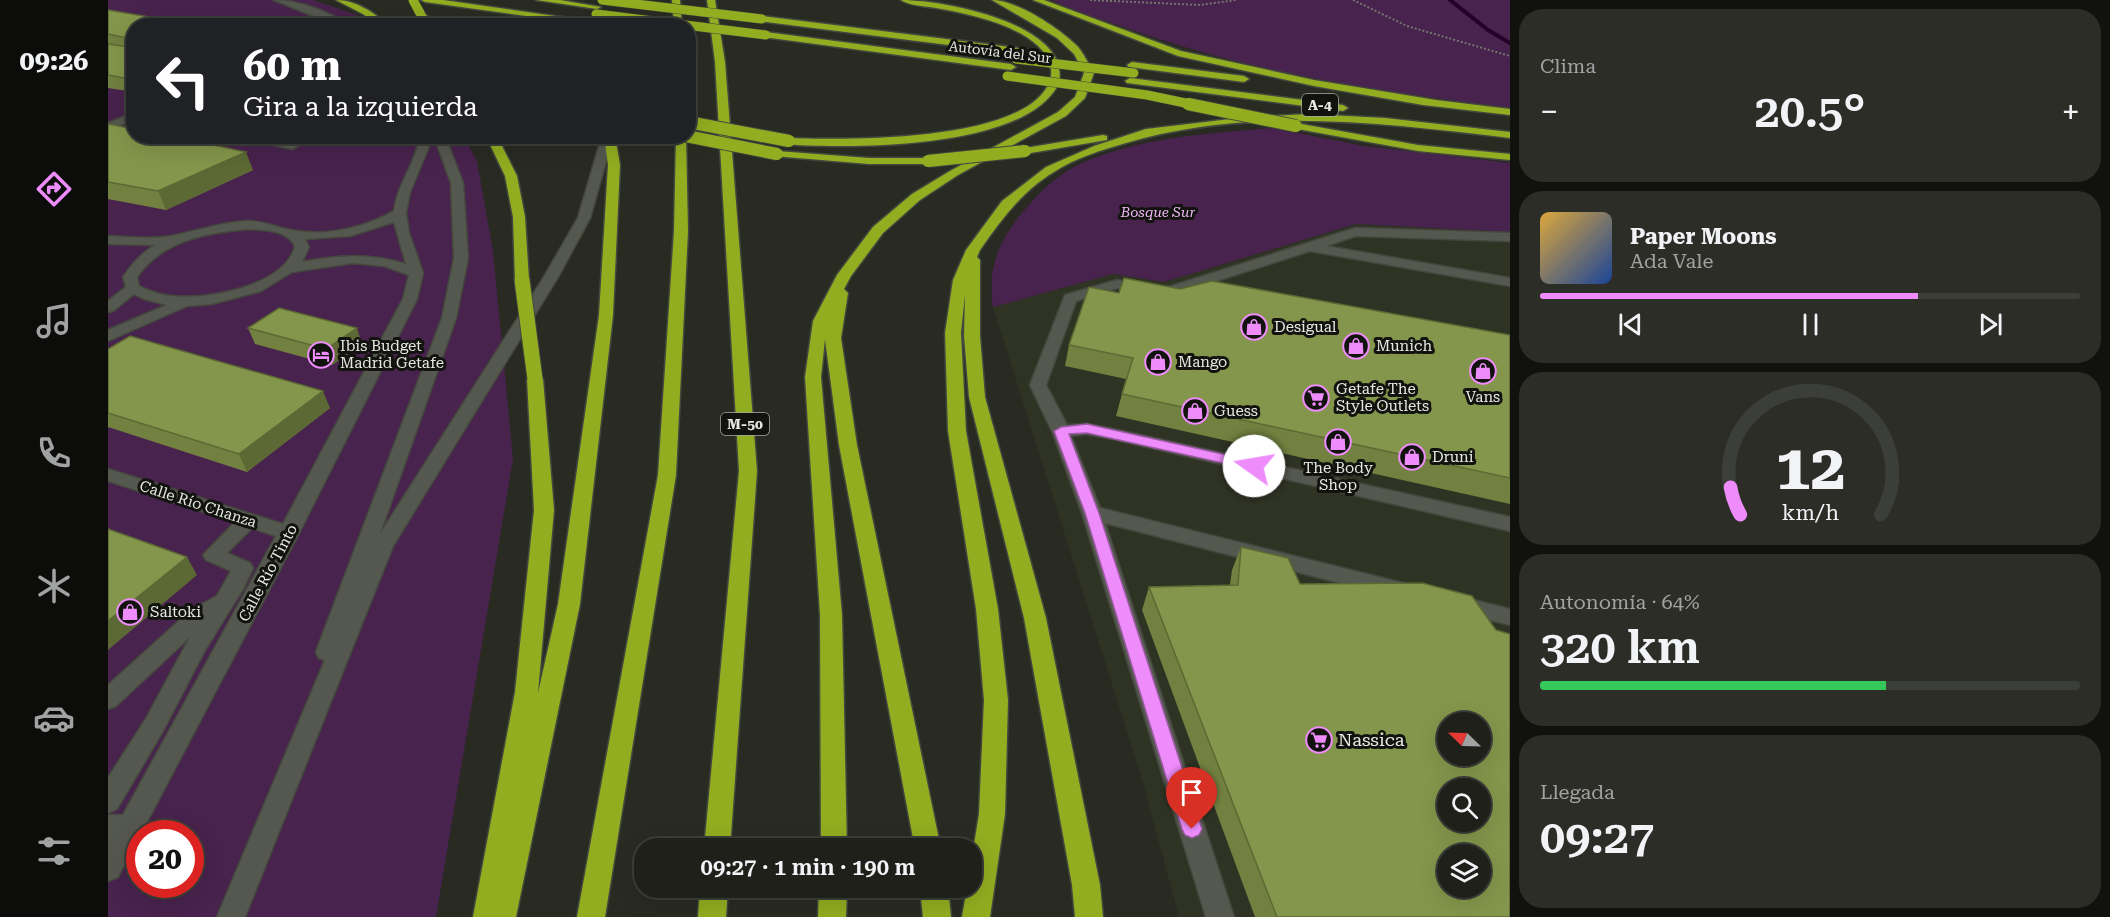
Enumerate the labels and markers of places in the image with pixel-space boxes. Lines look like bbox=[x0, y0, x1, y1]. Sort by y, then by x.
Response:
shop icon: Desigual bbox=[1239, 312, 1269, 342]
place label: Desigual bbox=[1274, 318, 1337, 336]
shop icon: Munich bbox=[1341, 331, 1371, 361]
place label: Ibis Budget Madrid Getafe bbox=[340, 337, 444, 372]
place label: Munich bbox=[1376, 337, 1432, 355]
hotel icon: Ibis Budget Madrid Getafe bbox=[306, 340, 336, 370]
shop icon: Mango bbox=[1143, 347, 1173, 377]
place label: Mango bbox=[1178, 353, 1227, 371]
shop icon: Vans bbox=[1468, 356, 1498, 386]
place label: Getafe The Style Outlets bbox=[1336, 380, 1429, 415]
supermarket icon: Getafe The Style Outlets bbox=[1301, 383, 1331, 413]
place label: Vans bbox=[1466, 388, 1500, 406]
shop icon: Guess bbox=[1180, 396, 1210, 426]
place label: Guess bbox=[1214, 402, 1258, 420]
shop icon: The Body Shop bbox=[1323, 427, 1353, 457]
shop icon: Druni bbox=[1397, 442, 1427, 472]
place label: Druni bbox=[1432, 448, 1474, 466]
place label: The Body Shop bbox=[1303, 459, 1373, 494]
shop icon: Saltoki bbox=[115, 597, 145, 627]
place label: Saltoki bbox=[150, 603, 201, 621]
supermarket icon: Nassica bbox=[1304, 725, 1334, 755]
place label: Nassica bbox=[1338, 729, 1405, 750]
pin bbox=[1166, 767, 1217, 829]

